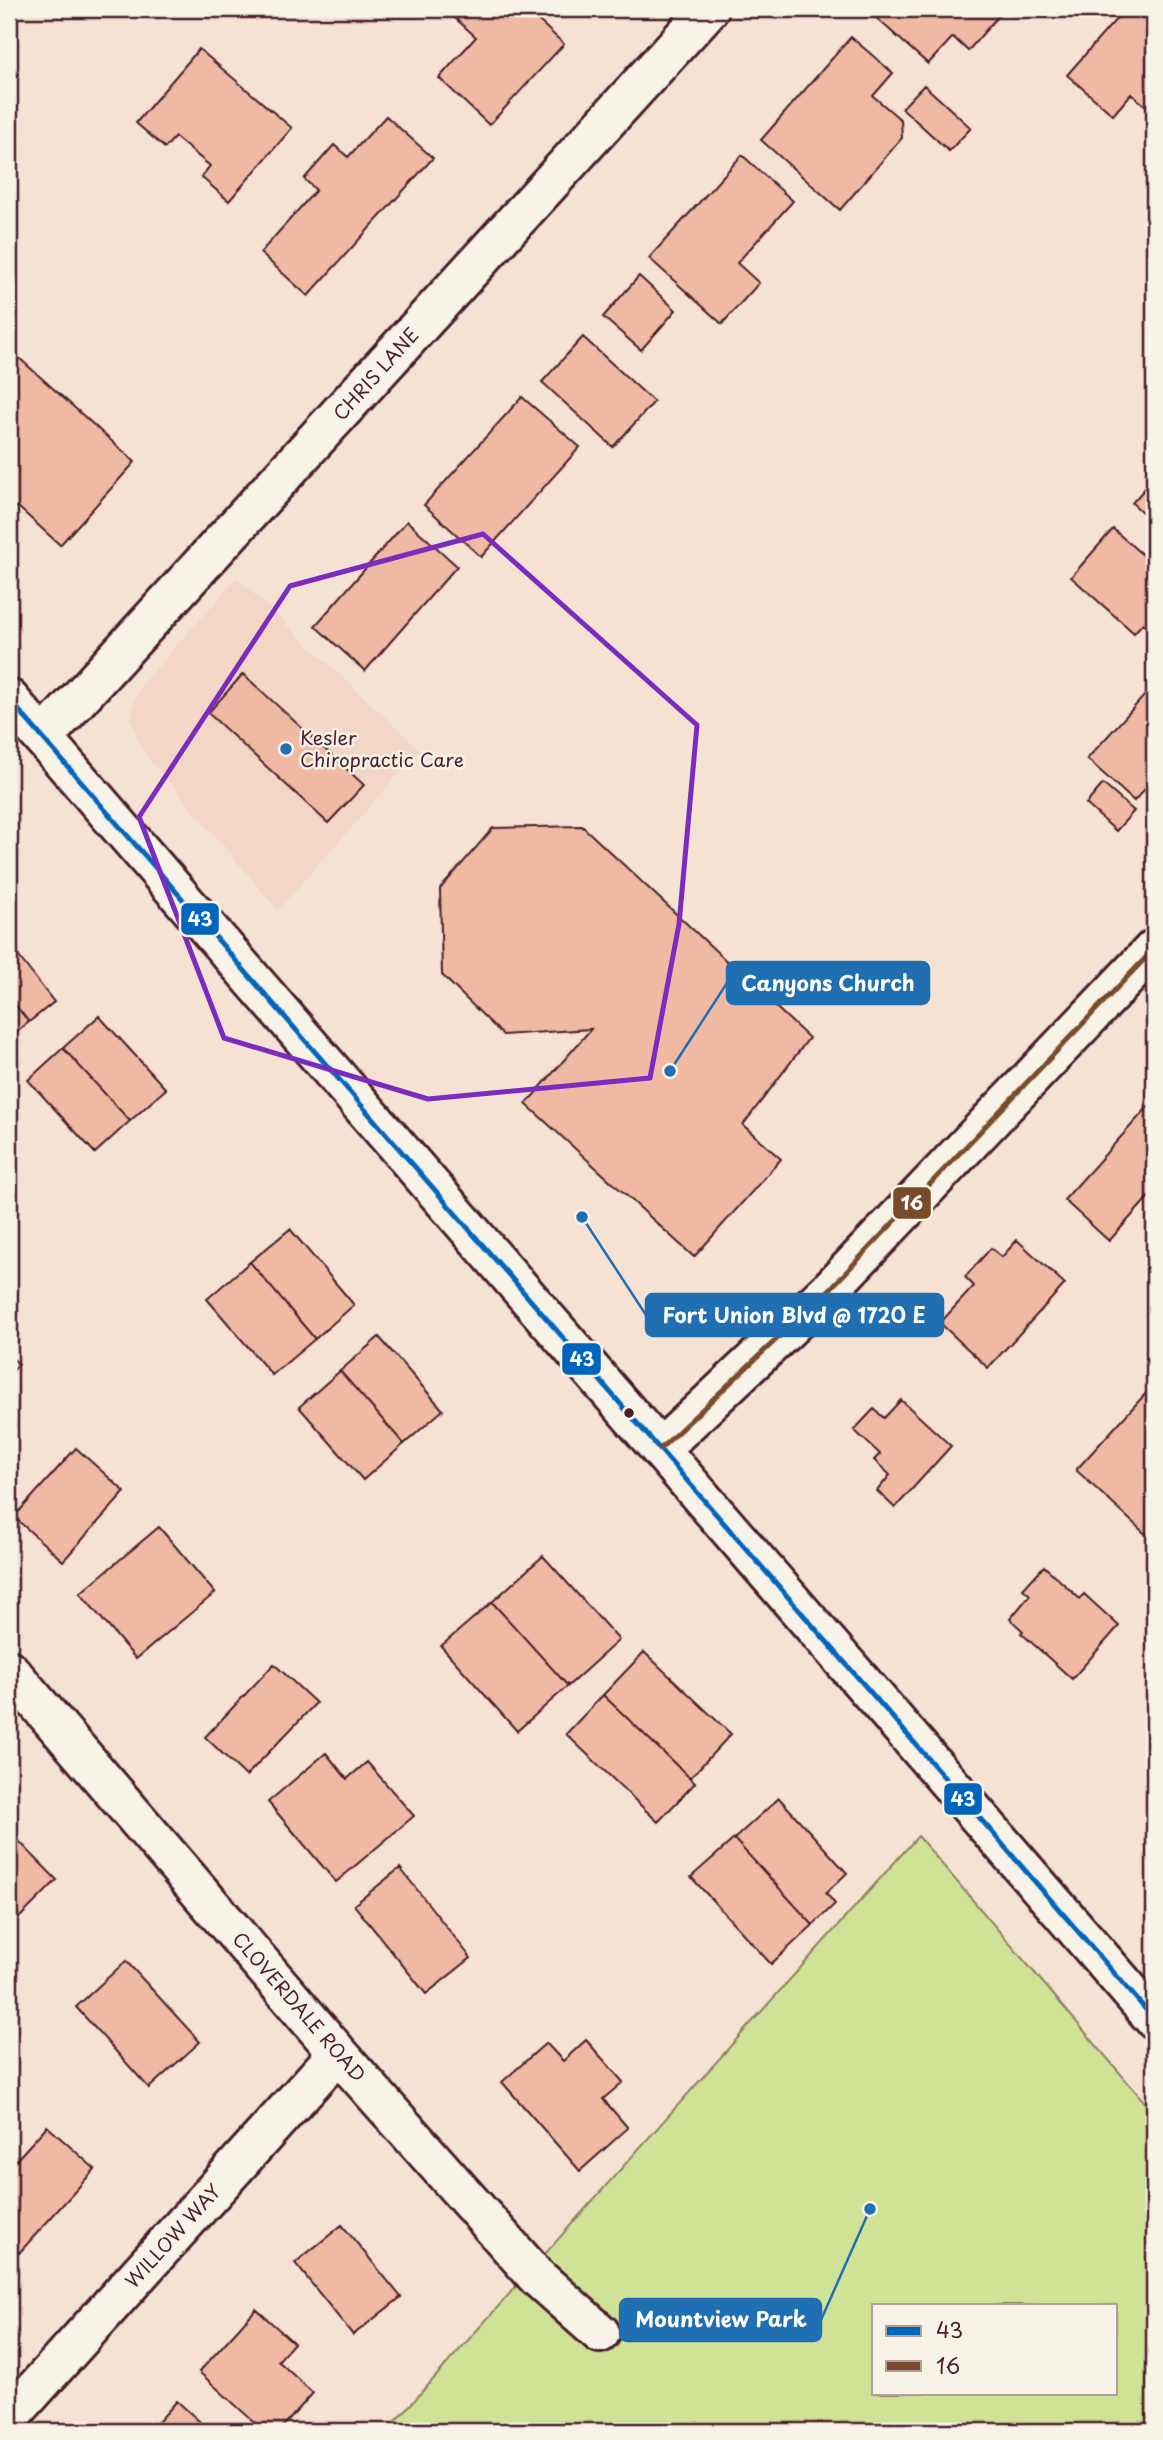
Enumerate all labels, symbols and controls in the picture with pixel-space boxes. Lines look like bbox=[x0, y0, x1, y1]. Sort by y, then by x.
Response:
street label: CHRIS LANE bbox=[326, 321, 425, 426]
place label: Kesler Chiropractic Care bbox=[300, 723, 464, 773]
marker: Kesler Chiropractic Care bbox=[278, 741, 294, 757]
line badge: 43 bbox=[180, 902, 220, 936]
text: 43 bbox=[187, 904, 213, 932]
callout: Canyons Church bbox=[727, 962, 929, 1004]
text: Canyons Church bbox=[741, 966, 915, 998]
line badge: 16 bbox=[892, 1186, 932, 1220]
text: 16 bbox=[901, 1188, 923, 1216]
callout: Fort Union Blvd @ 1720 E bbox=[646, 1294, 943, 1336]
text: Fort Union Blvd @ 1720 E bbox=[662, 1298, 926, 1330]
line badge: 43 bbox=[561, 1342, 602, 1376]
text: 43 bbox=[569, 1344, 595, 1372]
unlabelled marker bbox=[622, 1406, 636, 1420]
line badge: 43 bbox=[943, 1782, 983, 1816]
text: 43 bbox=[950, 1784, 976, 1812]
street label: CLOVERDALE ROAD bbox=[227, 1925, 373, 2087]
street label: WILLOW WAY bbox=[118, 2177, 227, 2294]
callout: Mountview Park bbox=[620, 2299, 821, 2341]
text: Mountview Park bbox=[635, 2302, 807, 2334]
legend bbox=[872, 2304, 1118, 2394]
text: 43 bbox=[936, 2313, 963, 2345]
text: 16 bbox=[936, 2349, 960, 2381]

